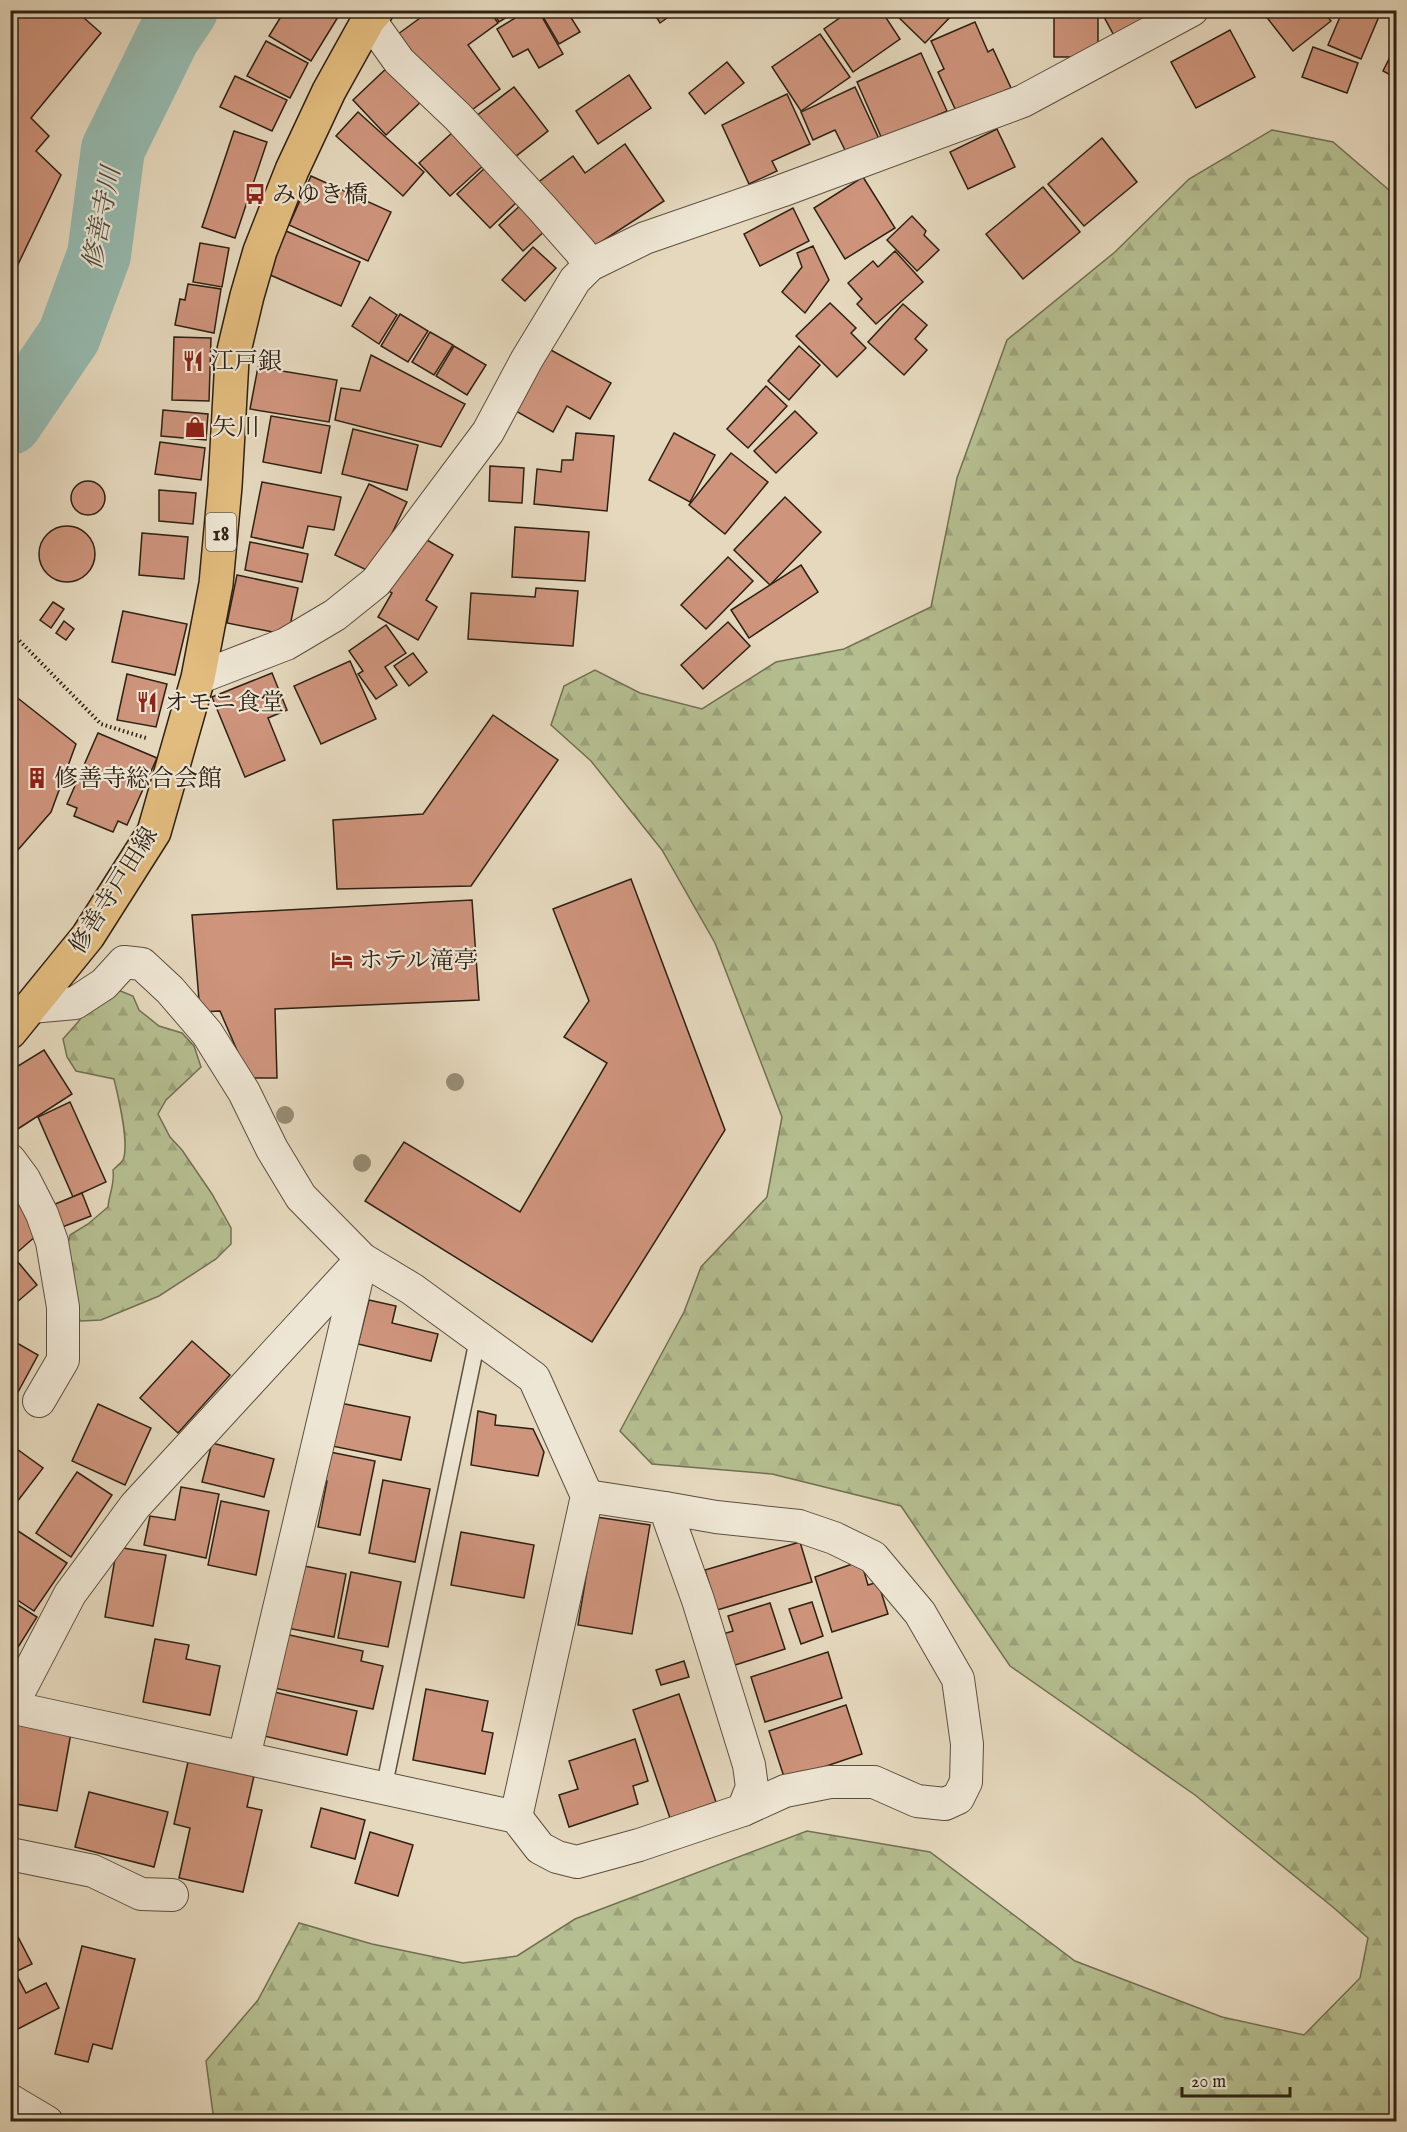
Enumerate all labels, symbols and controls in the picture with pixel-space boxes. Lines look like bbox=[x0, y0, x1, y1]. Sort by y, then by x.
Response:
water label: 修善寺川 bbox=[76, 161, 129, 272]
place label: みゆき橋 bbox=[272, 180, 368, 211]
bus stop icon: みゆき橋 bbox=[243, 182, 267, 206]
place label: 江戸銀 bbox=[210, 347, 282, 378]
restaurant icon: 江戸銀 bbox=[181, 349, 205, 373]
place label: 矢川 bbox=[212, 413, 260, 444]
shop icon: 矢川 bbox=[183, 415, 207, 439]
road number: 18 bbox=[206, 513, 236, 551]
place label: オモニ食堂 bbox=[164, 688, 284, 719]
restaurant icon: オモニ食堂 bbox=[135, 690, 159, 714]
place label: 修善寺総合会館 bbox=[54, 764, 222, 795]
building icon: 修善寺総合会館 bbox=[25, 766, 49, 790]
street label: 修善寺戸田線 bbox=[63, 822, 166, 960]
place label: ホテル滝亭 bbox=[359, 946, 478, 977]
hotel icon: ホテル滝亭 bbox=[330, 948, 354, 972]
scale bar bbox=[1182, 2060, 1290, 2098]
text: 20 m bbox=[1191, 2071, 1226, 2094]

